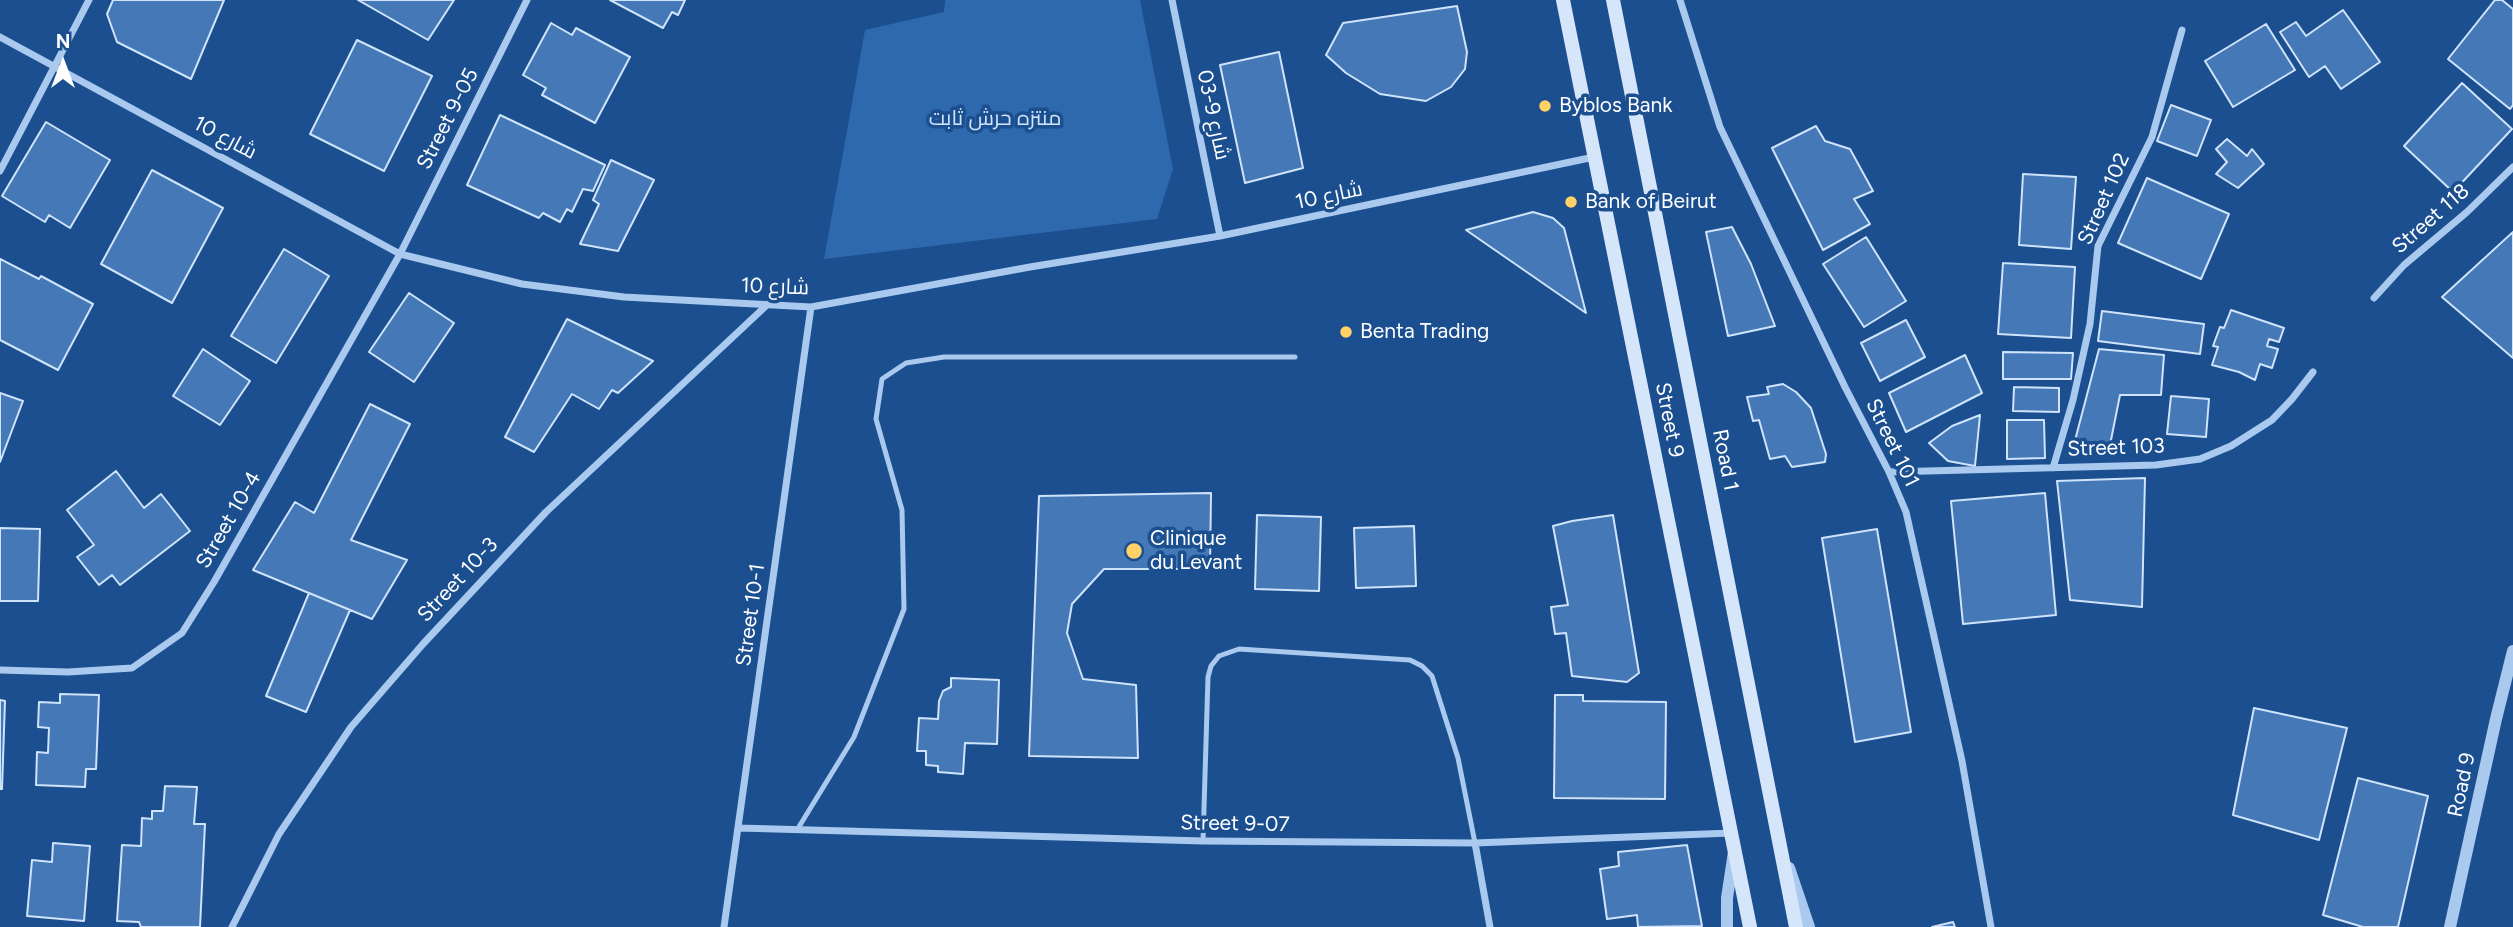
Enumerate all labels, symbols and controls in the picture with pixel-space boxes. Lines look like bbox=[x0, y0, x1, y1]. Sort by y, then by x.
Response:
north arrow bbox=[28, 28, 98, 98]
text: N bbox=[56, 30, 70, 53]
street label: Street 9-05 bbox=[412, 64, 484, 174]
street label: شارع 9-03 bbox=[1191, 68, 1235, 162]
place label: Byblos Bank bbox=[1559, 93, 1672, 119]
marker: Byblos Bank bbox=[1537, 98, 1553, 114]
park label: منتزه حرش ثابت bbox=[929, 106, 1061, 132]
street label: شارع 10 bbox=[189, 111, 261, 165]
street label: Street 102 bbox=[2073, 149, 2135, 249]
street label: شارع 10 bbox=[1293, 177, 1365, 215]
street label: Street 118 bbox=[2387, 179, 2475, 259]
place label: Bank of Beirut bbox=[1585, 189, 1717, 215]
marker: Bank of Beirut bbox=[1563, 194, 1579, 210]
street label: شارع 10 bbox=[741, 273, 809, 301]
place label: Benta Trading bbox=[1360, 319, 1489, 345]
marker: Benta Trading bbox=[1338, 324, 1354, 340]
street label: Street 9 bbox=[1649, 380, 1689, 460]
street label: Street 101 bbox=[1860, 395, 1924, 491]
street label: Road 1 bbox=[1707, 427, 1743, 493]
street label: Street 103 bbox=[2067, 434, 2165, 462]
street label: Street 10-4 bbox=[191, 467, 267, 573]
place label: Clinique du Levant bbox=[1150, 526, 1242, 576]
street label: Street 10-3 bbox=[413, 533, 503, 627]
marker: Clinique du Levant bbox=[1124, 541, 1144, 561]
street label: Street 10-1 bbox=[731, 562, 771, 668]
street label: Road 9 bbox=[2443, 750, 2481, 820]
street label: Street 9-07 bbox=[1180, 810, 1290, 838]

